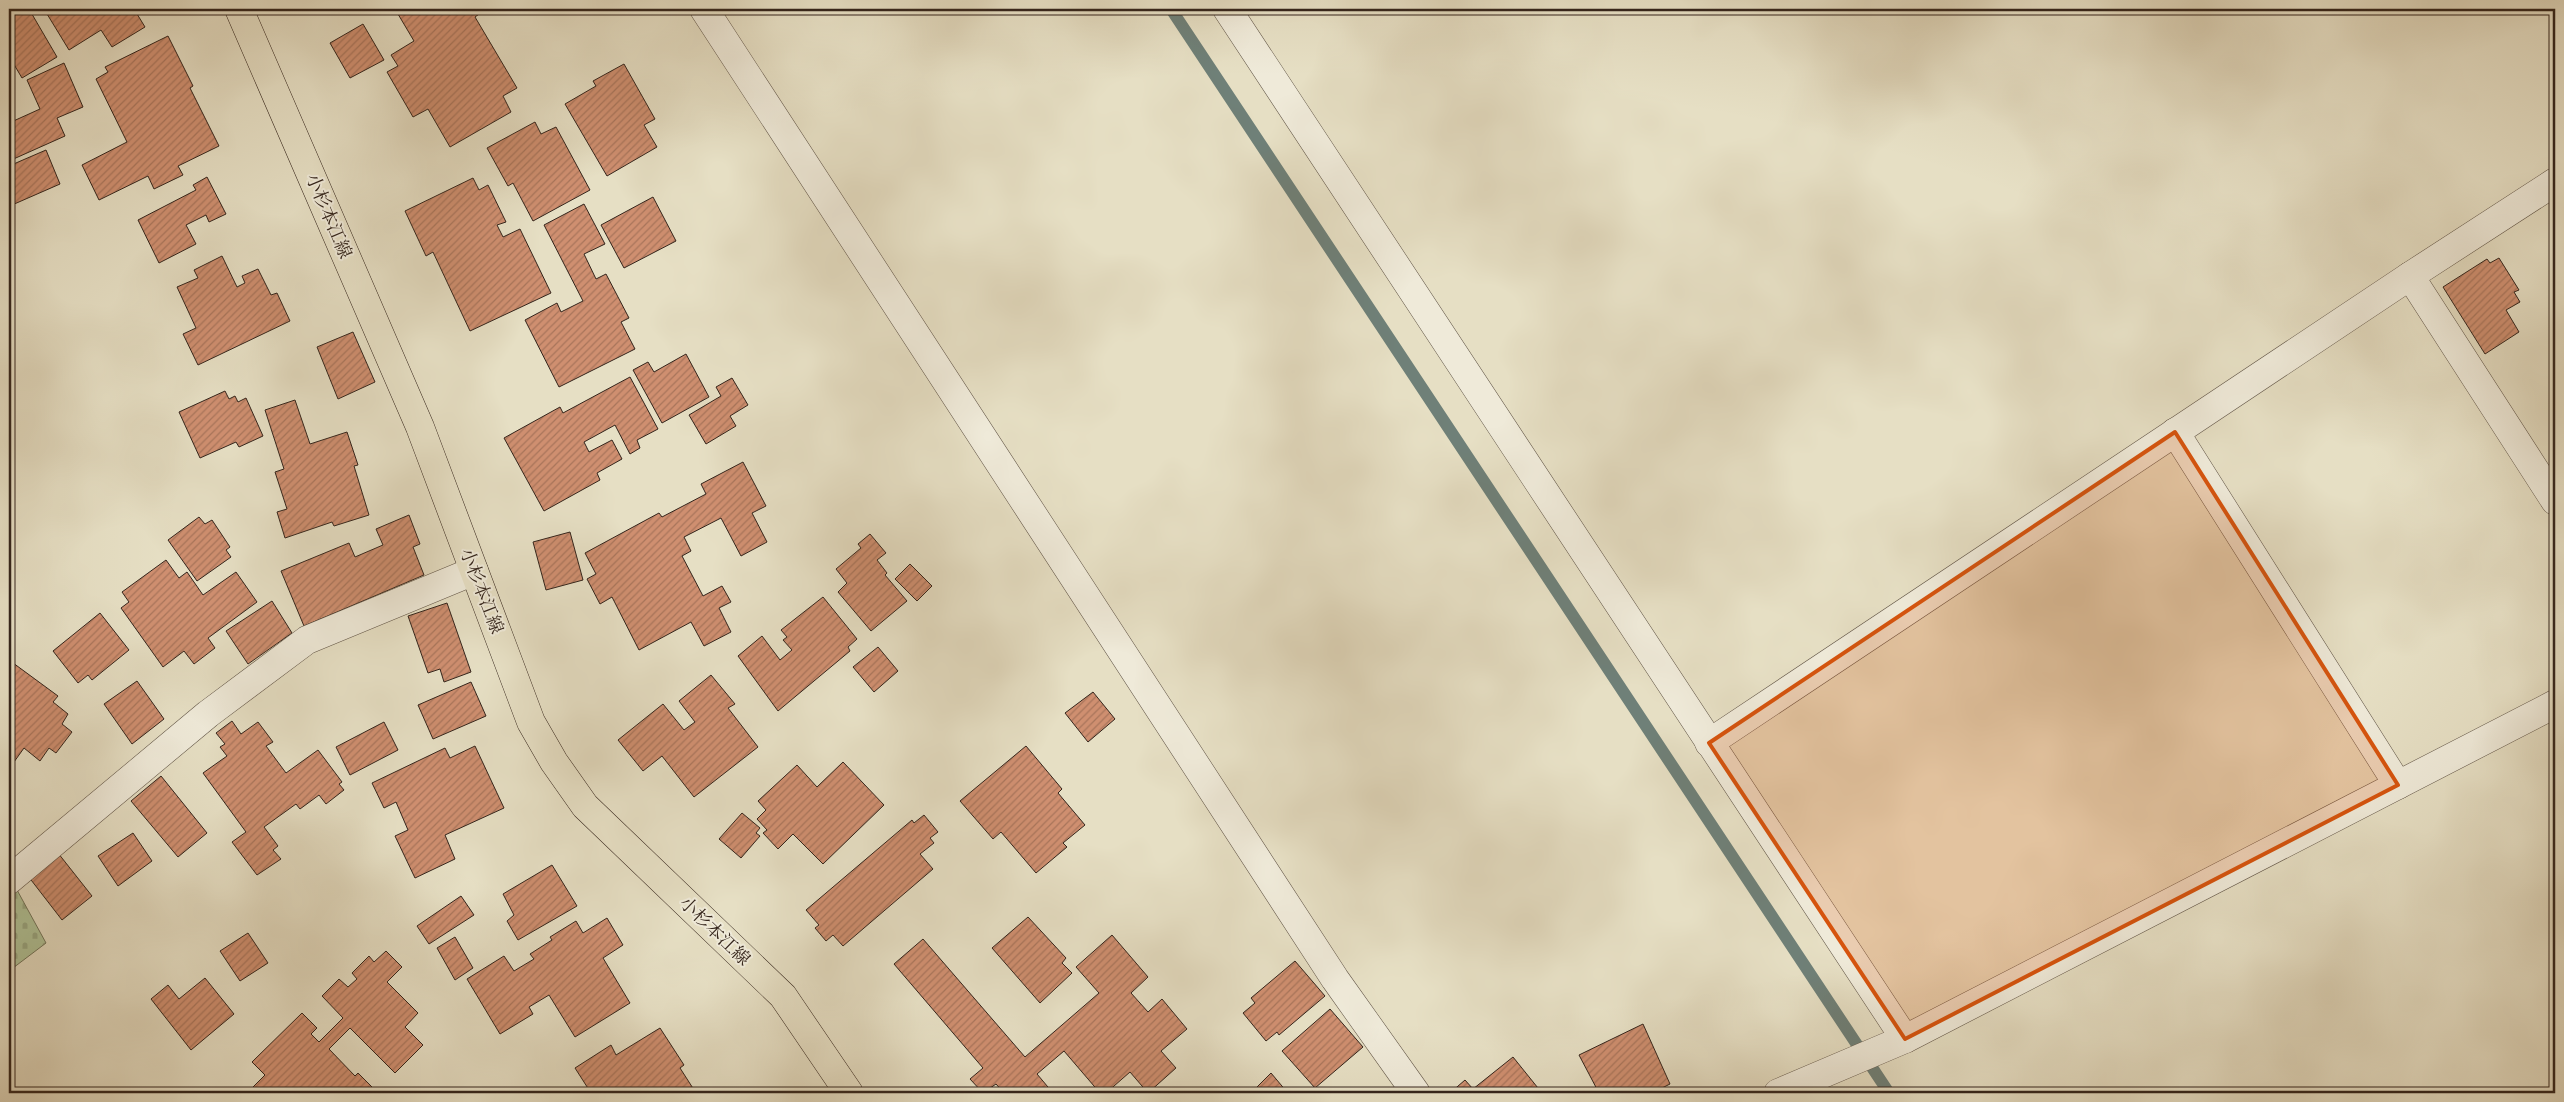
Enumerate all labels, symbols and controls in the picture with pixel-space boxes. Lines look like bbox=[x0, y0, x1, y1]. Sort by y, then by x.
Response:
street label: 小杉本江線 bbox=[299, 169, 359, 263]
street label: 小杉本江線 bbox=[454, 544, 511, 638]
street label: 小杉本江線 bbox=[674, 890, 757, 972]

